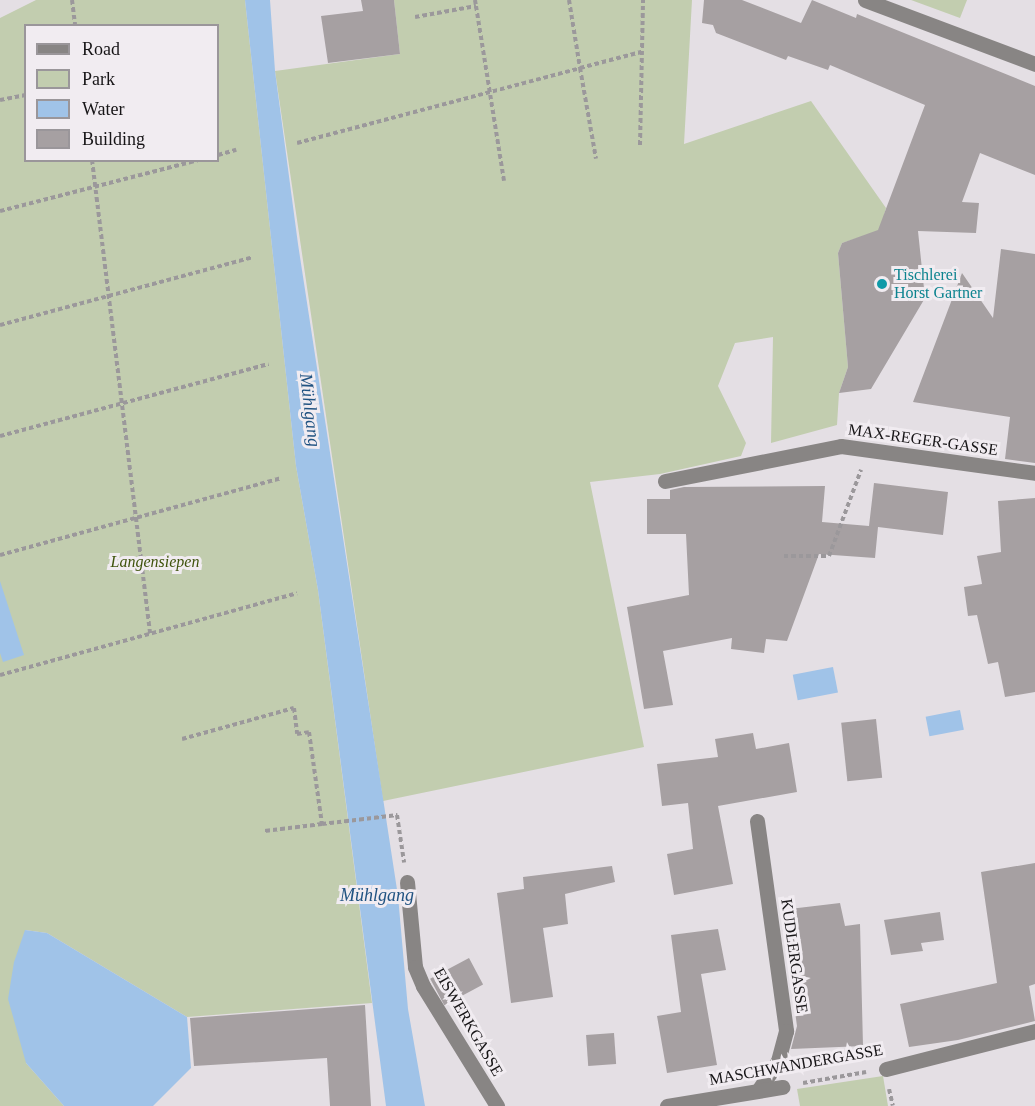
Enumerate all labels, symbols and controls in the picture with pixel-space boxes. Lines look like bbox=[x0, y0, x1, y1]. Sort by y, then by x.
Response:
legend bbox=[24, 24, 219, 162]
text: Road bbox=[82, 39, 120, 59]
text: Park bbox=[82, 69, 115, 89]
text: Water bbox=[82, 99, 125, 119]
text: Building bbox=[82, 129, 145, 149]
place label: Tischlerei Horst Gartner bbox=[894, 265, 982, 303]
marker: Tischlerei Horst Gartner bbox=[875, 277, 889, 291]
water label: Mühlgang bbox=[295, 372, 325, 448]
street label: MAX-REGER-GASSE bbox=[847, 420, 999, 460]
park label: Langensiepen bbox=[111, 552, 199, 572]
water label: Mühlgang bbox=[340, 884, 414, 906]
street label: KUDLERGASSE bbox=[776, 897, 812, 1015]
street label: EISWERKGASSE bbox=[429, 964, 507, 1080]
street label: MASCHWANDERGASSE bbox=[708, 1040, 884, 1090]

